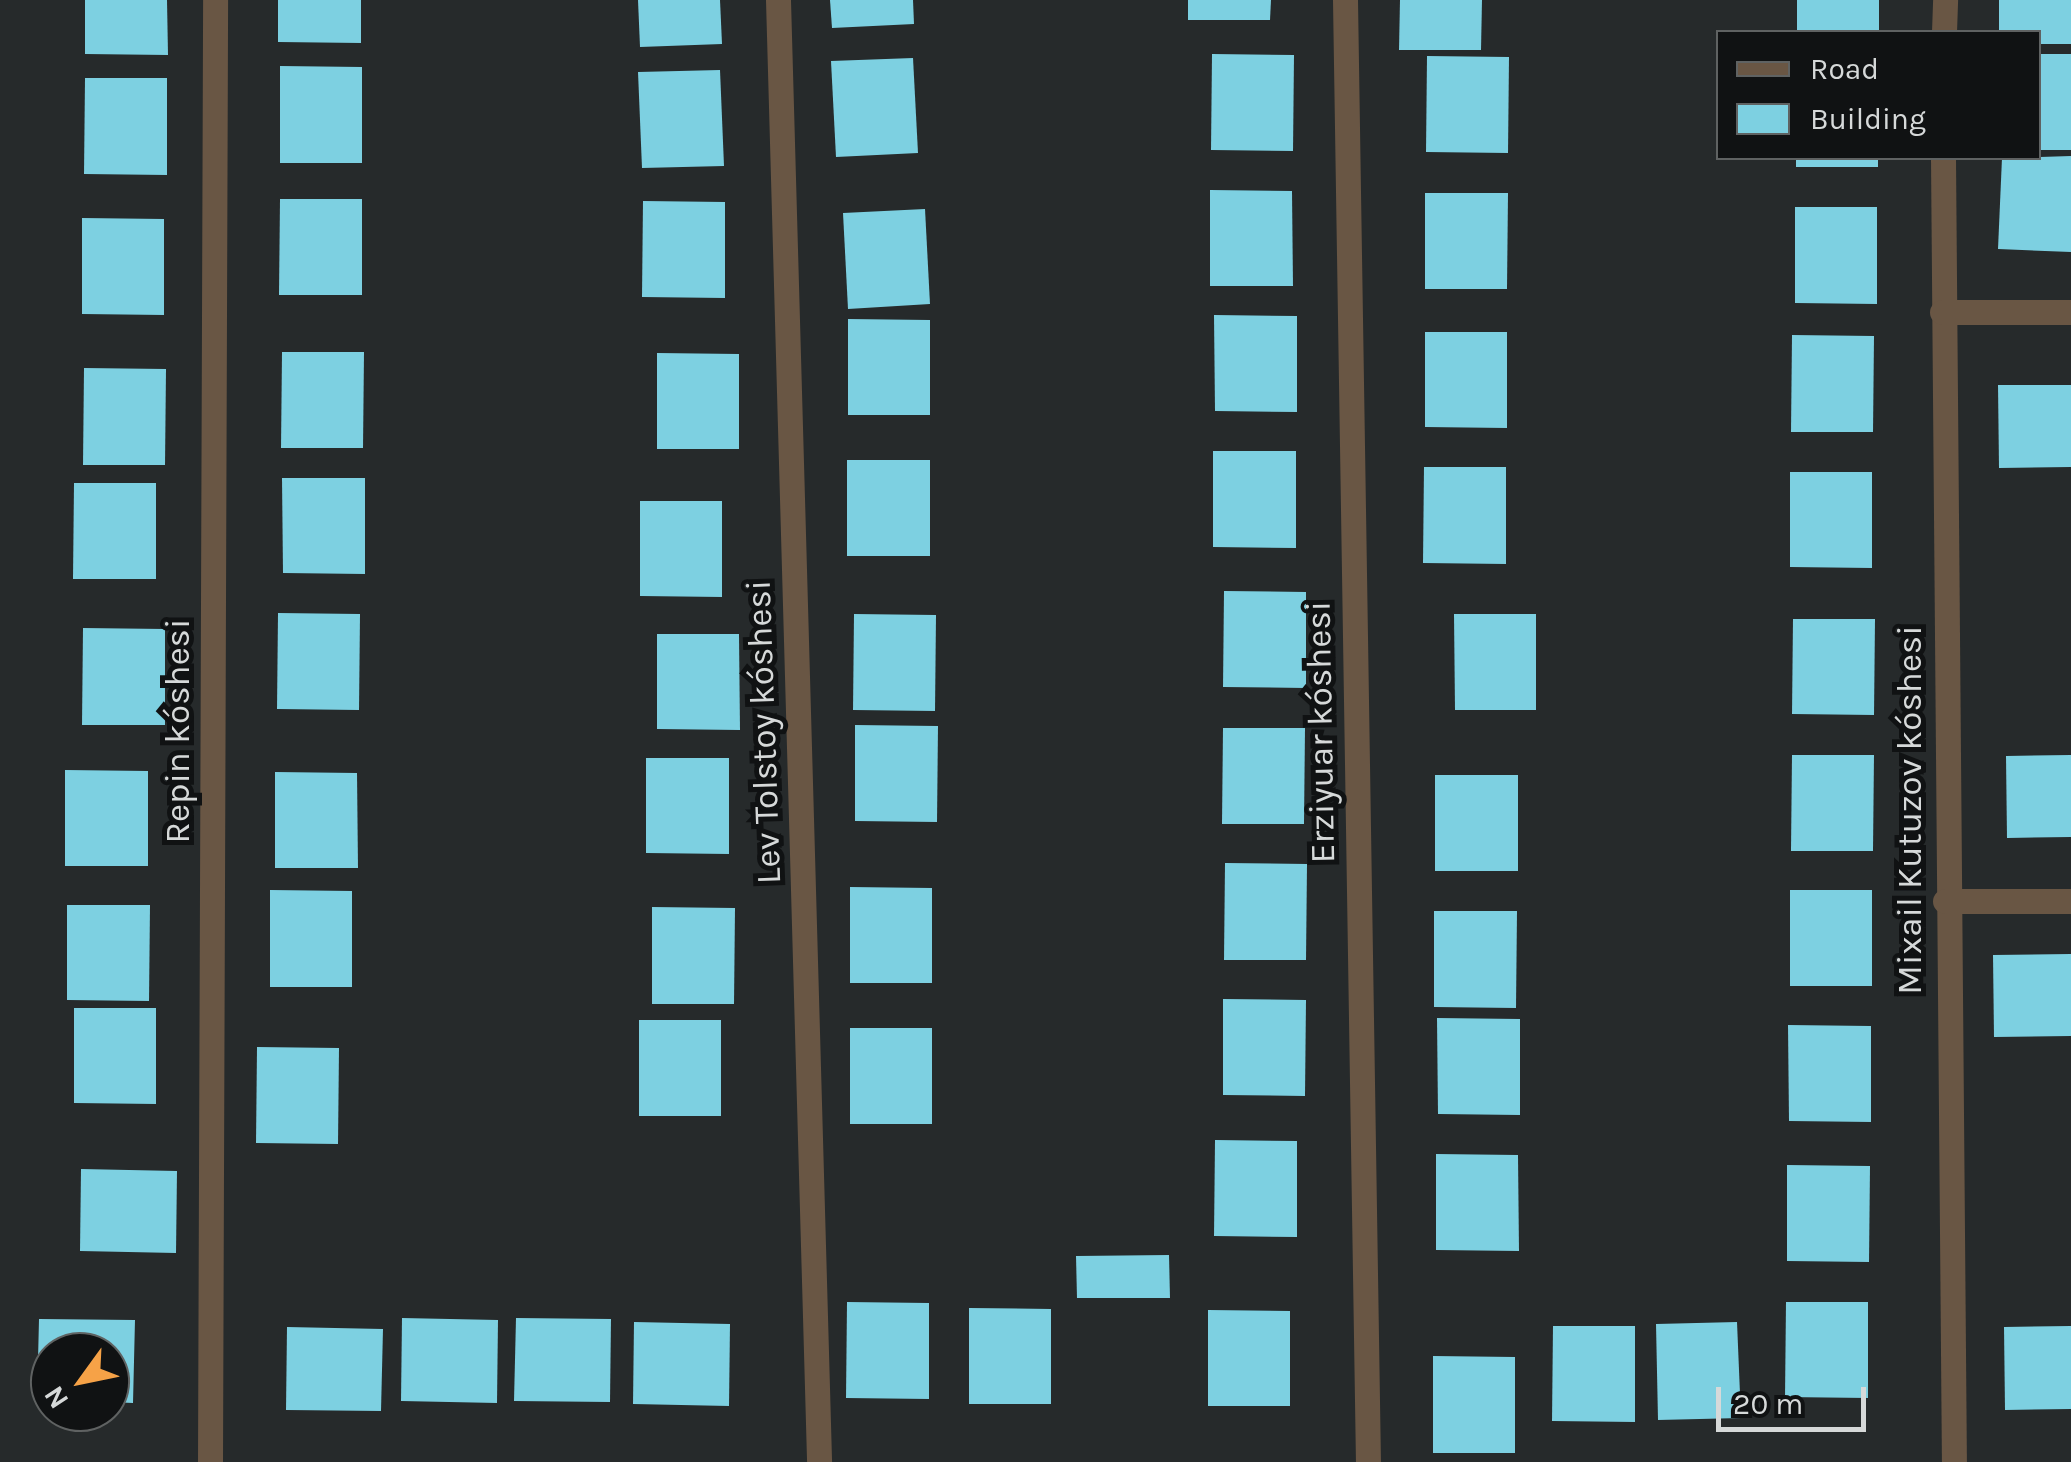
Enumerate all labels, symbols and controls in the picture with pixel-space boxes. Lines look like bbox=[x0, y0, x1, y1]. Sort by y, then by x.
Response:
legend bbox=[1716, 30, 2041, 160]
text: Road bbox=[1810, 51, 1879, 87]
text: Building bbox=[1810, 101, 1926, 137]
street label: Lev Tolstoy kóshesi bbox=[738, 579, 790, 885]
street label: Erziyuar kóshesi bbox=[1298, 601, 1344, 863]
street label: Repin kóshesi bbox=[157, 619, 199, 843]
street label: Mixail Kutuzov kóshesi bbox=[1889, 625, 1931, 995]
north arrow bbox=[30, 1332, 130, 1432]
scale bar bbox=[1721, 1367, 1871, 1429]
text: N bbox=[37, 1380, 75, 1415]
text: 20 m bbox=[1733, 1386, 1803, 1422]

